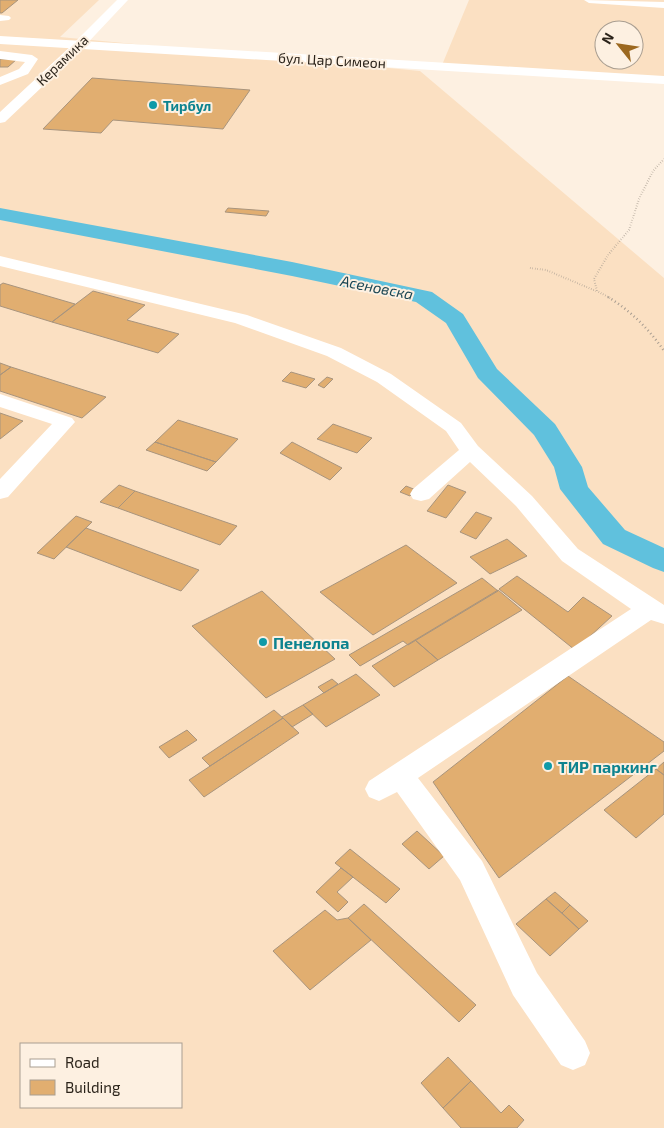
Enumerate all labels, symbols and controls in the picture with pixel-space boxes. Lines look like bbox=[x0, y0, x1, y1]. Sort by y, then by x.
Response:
north arrow bbox=[594, 20, 644, 70]
text: N bbox=[597, 30, 617, 47]
street label: Керамика bbox=[32, 31, 92, 89]
street label: бул. Цар Симеон bbox=[278, 49, 386, 71]
place label: Тирбул bbox=[163, 97, 211, 114]
marker: Тирбул bbox=[147, 99, 159, 111]
water label: Асеновска bbox=[338, 271, 415, 303]
place label: Пенелопа bbox=[273, 633, 350, 652]
marker: Пенелопа bbox=[257, 636, 269, 648]
place label: ТИР паркинг bbox=[558, 757, 657, 776]
marker: ТИР паркинг bbox=[542, 760, 554, 772]
legend bbox=[20, 1043, 182, 1108]
text: Road bbox=[65, 1053, 100, 1071]
text: Building bbox=[65, 1078, 121, 1096]

